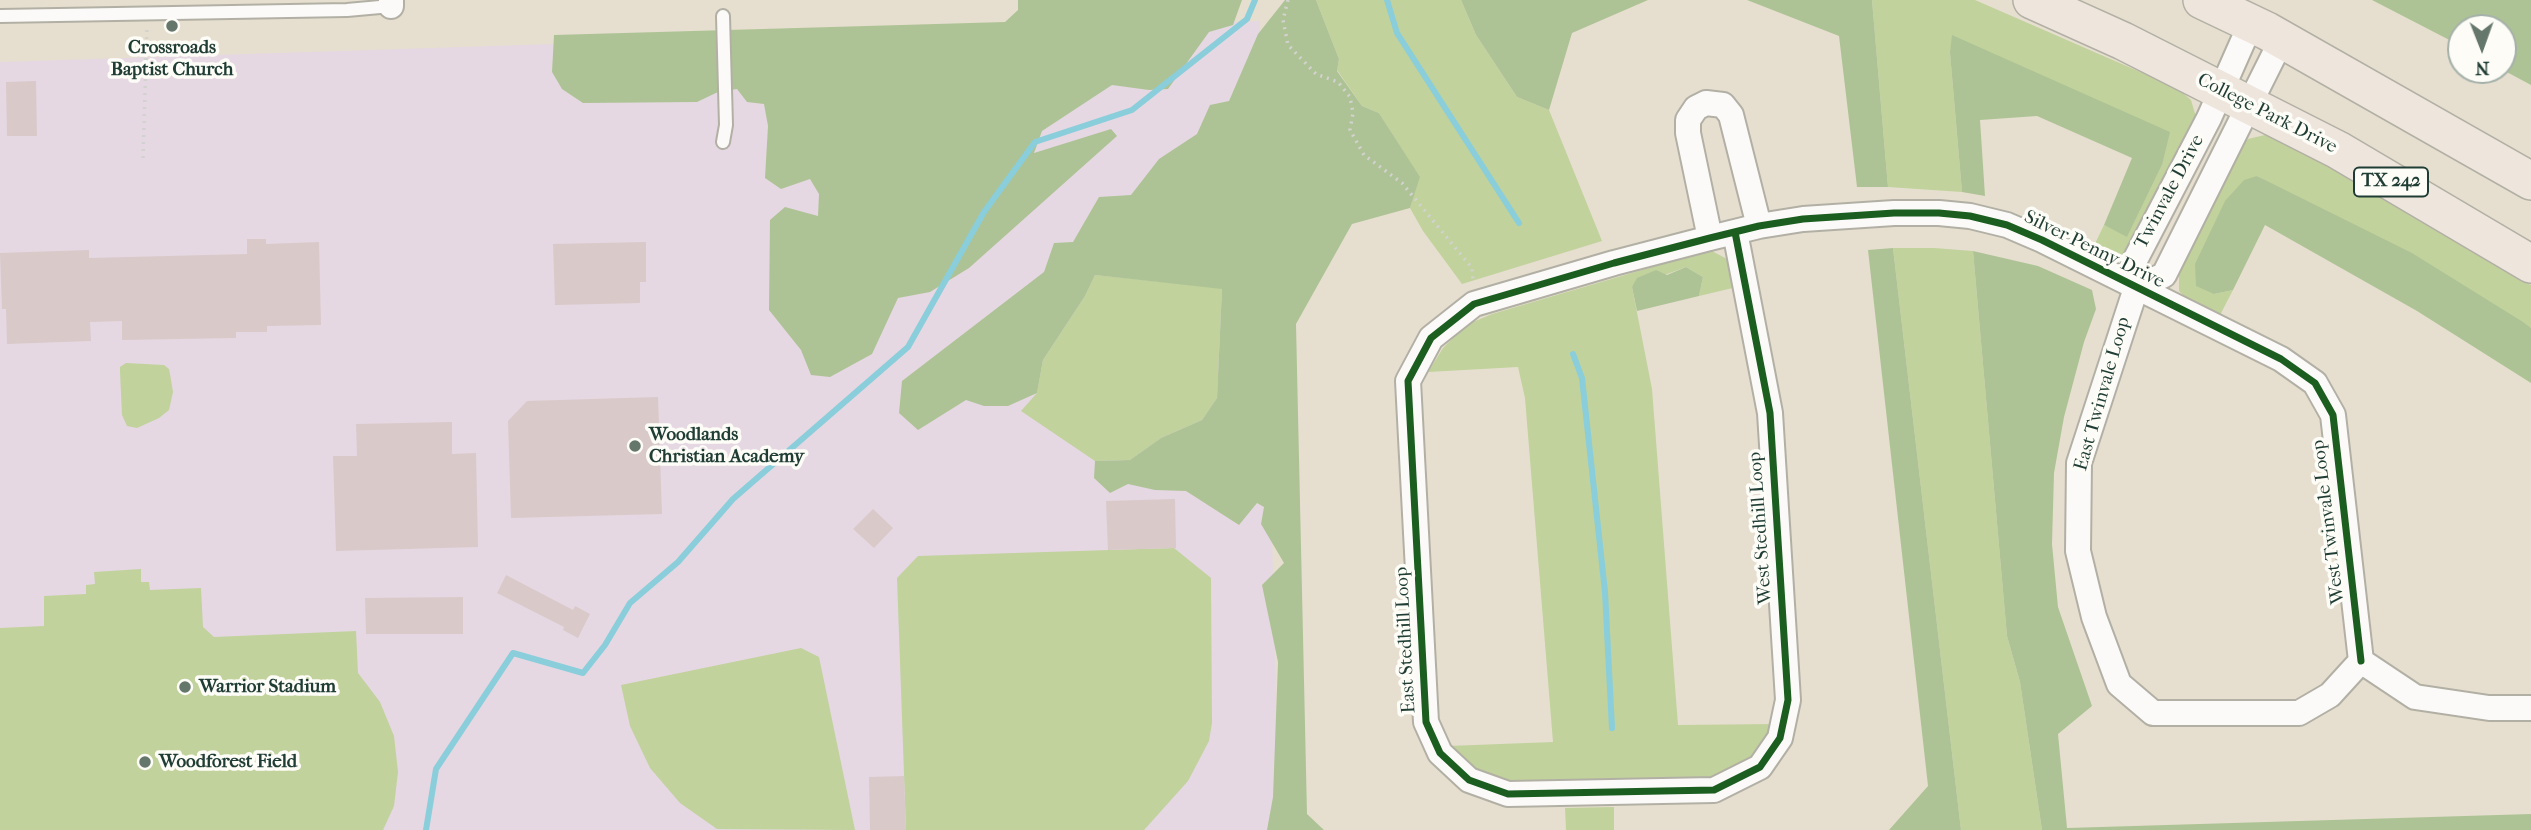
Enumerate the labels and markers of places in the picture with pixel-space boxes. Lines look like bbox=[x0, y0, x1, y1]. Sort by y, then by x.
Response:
marker: Crossroads Baptist Church bbox=[164, 18, 180, 34]
place label: Crossroads Baptist Church bbox=[111, 37, 233, 81]
place label: Woodlands Christian Academy bbox=[649, 424, 804, 468]
marker: Woodlands Christian Academy bbox=[627, 438, 643, 454]
place label: Warrior Stadium bbox=[199, 676, 336, 698]
marker: Warrior Stadium bbox=[177, 679, 193, 695]
place label: Woodforest Field bbox=[159, 751, 297, 773]
marker: Woodforest Field bbox=[137, 754, 153, 770]

